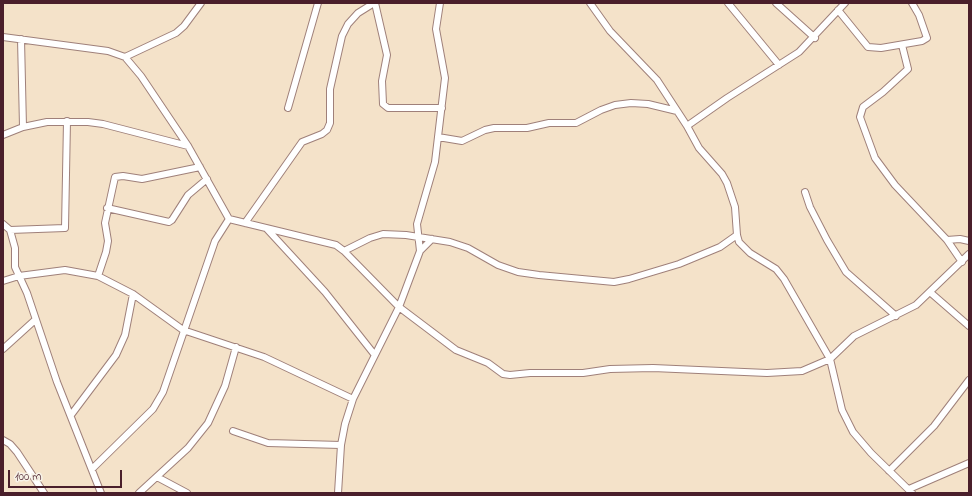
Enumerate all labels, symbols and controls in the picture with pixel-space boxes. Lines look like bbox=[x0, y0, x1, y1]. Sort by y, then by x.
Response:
scale bar bbox=[10, 462, 124, 488]
text: 100 m bbox=[15, 468, 42, 486]

